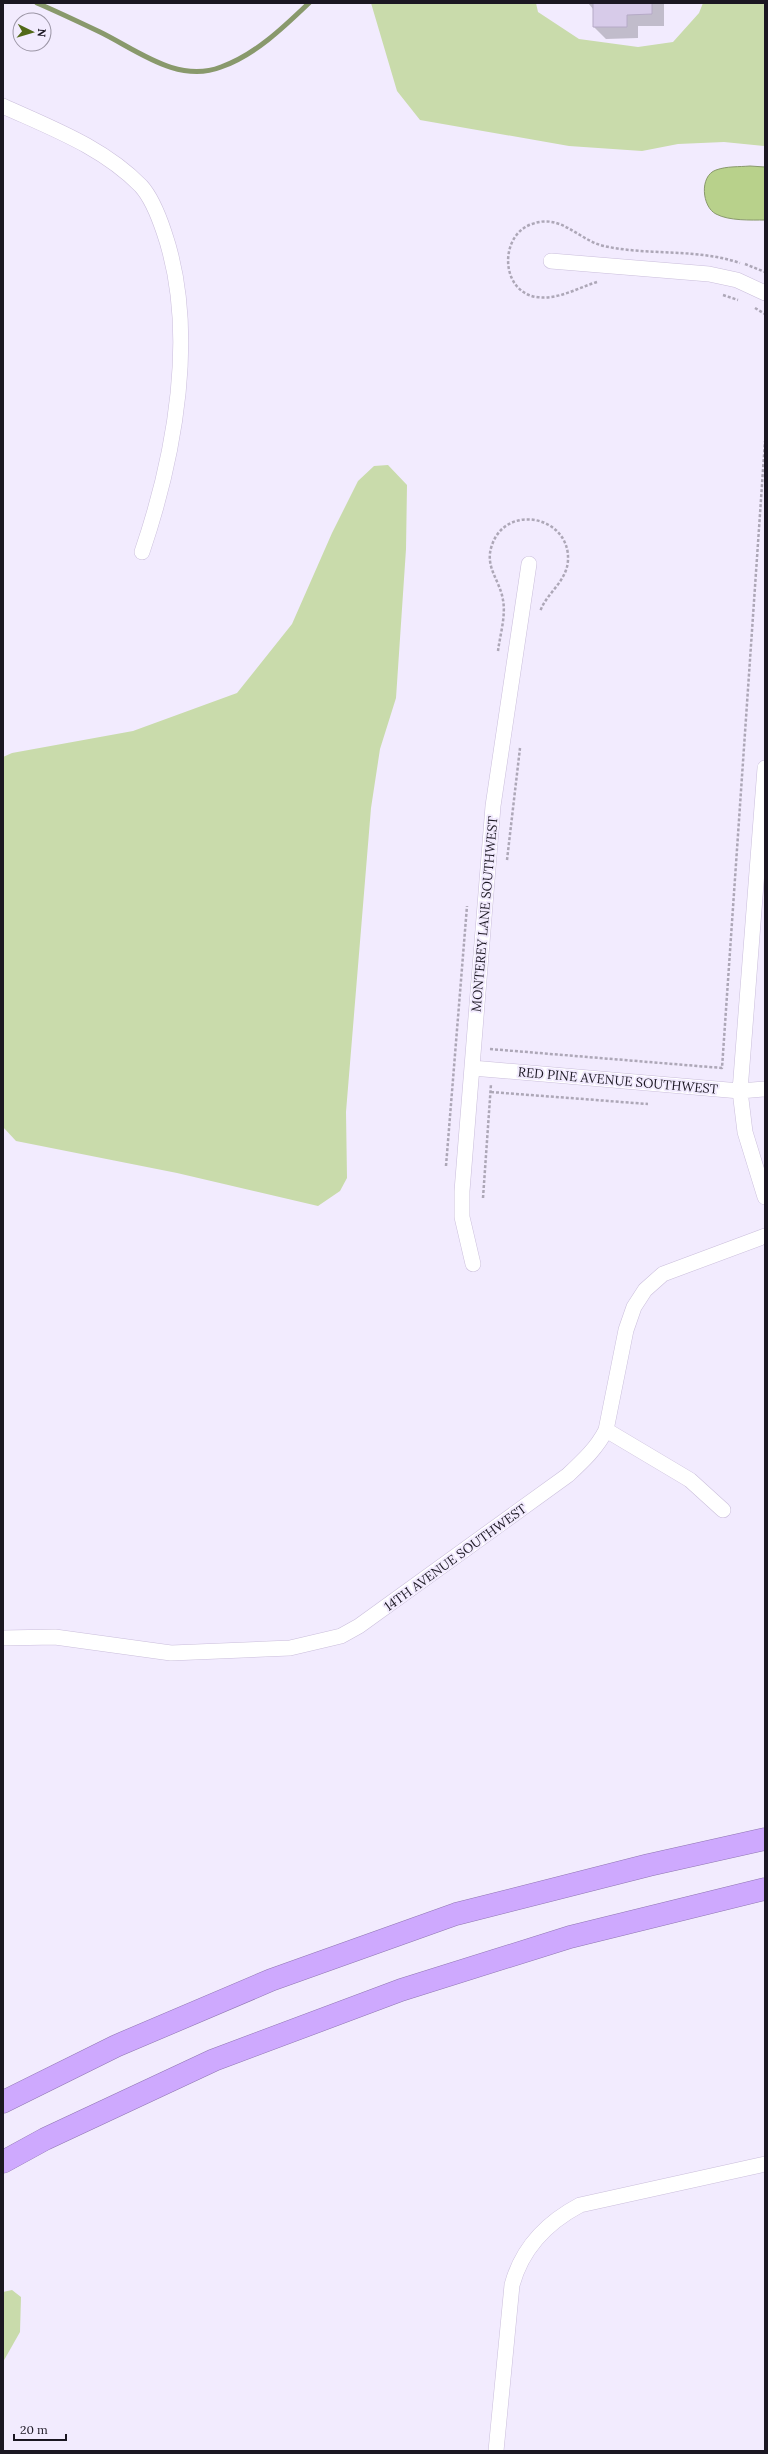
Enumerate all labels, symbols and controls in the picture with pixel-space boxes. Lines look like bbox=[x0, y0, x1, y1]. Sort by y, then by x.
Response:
north arrow bbox=[12, 12, 52, 52]
text: N bbox=[35, 28, 49, 38]
street label: MONTEREY LANE SOUTHWEST bbox=[467, 815, 502, 1012]
street label: RED PINE AVENUE SOUTHWEST bbox=[517, 1063, 719, 1098]
street label: 14TH AVENUE SOUTHWEST bbox=[381, 1500, 530, 1615]
scale bar bbox=[14, 2416, 66, 2442]
text: 20 m bbox=[20, 2422, 48, 2437]

